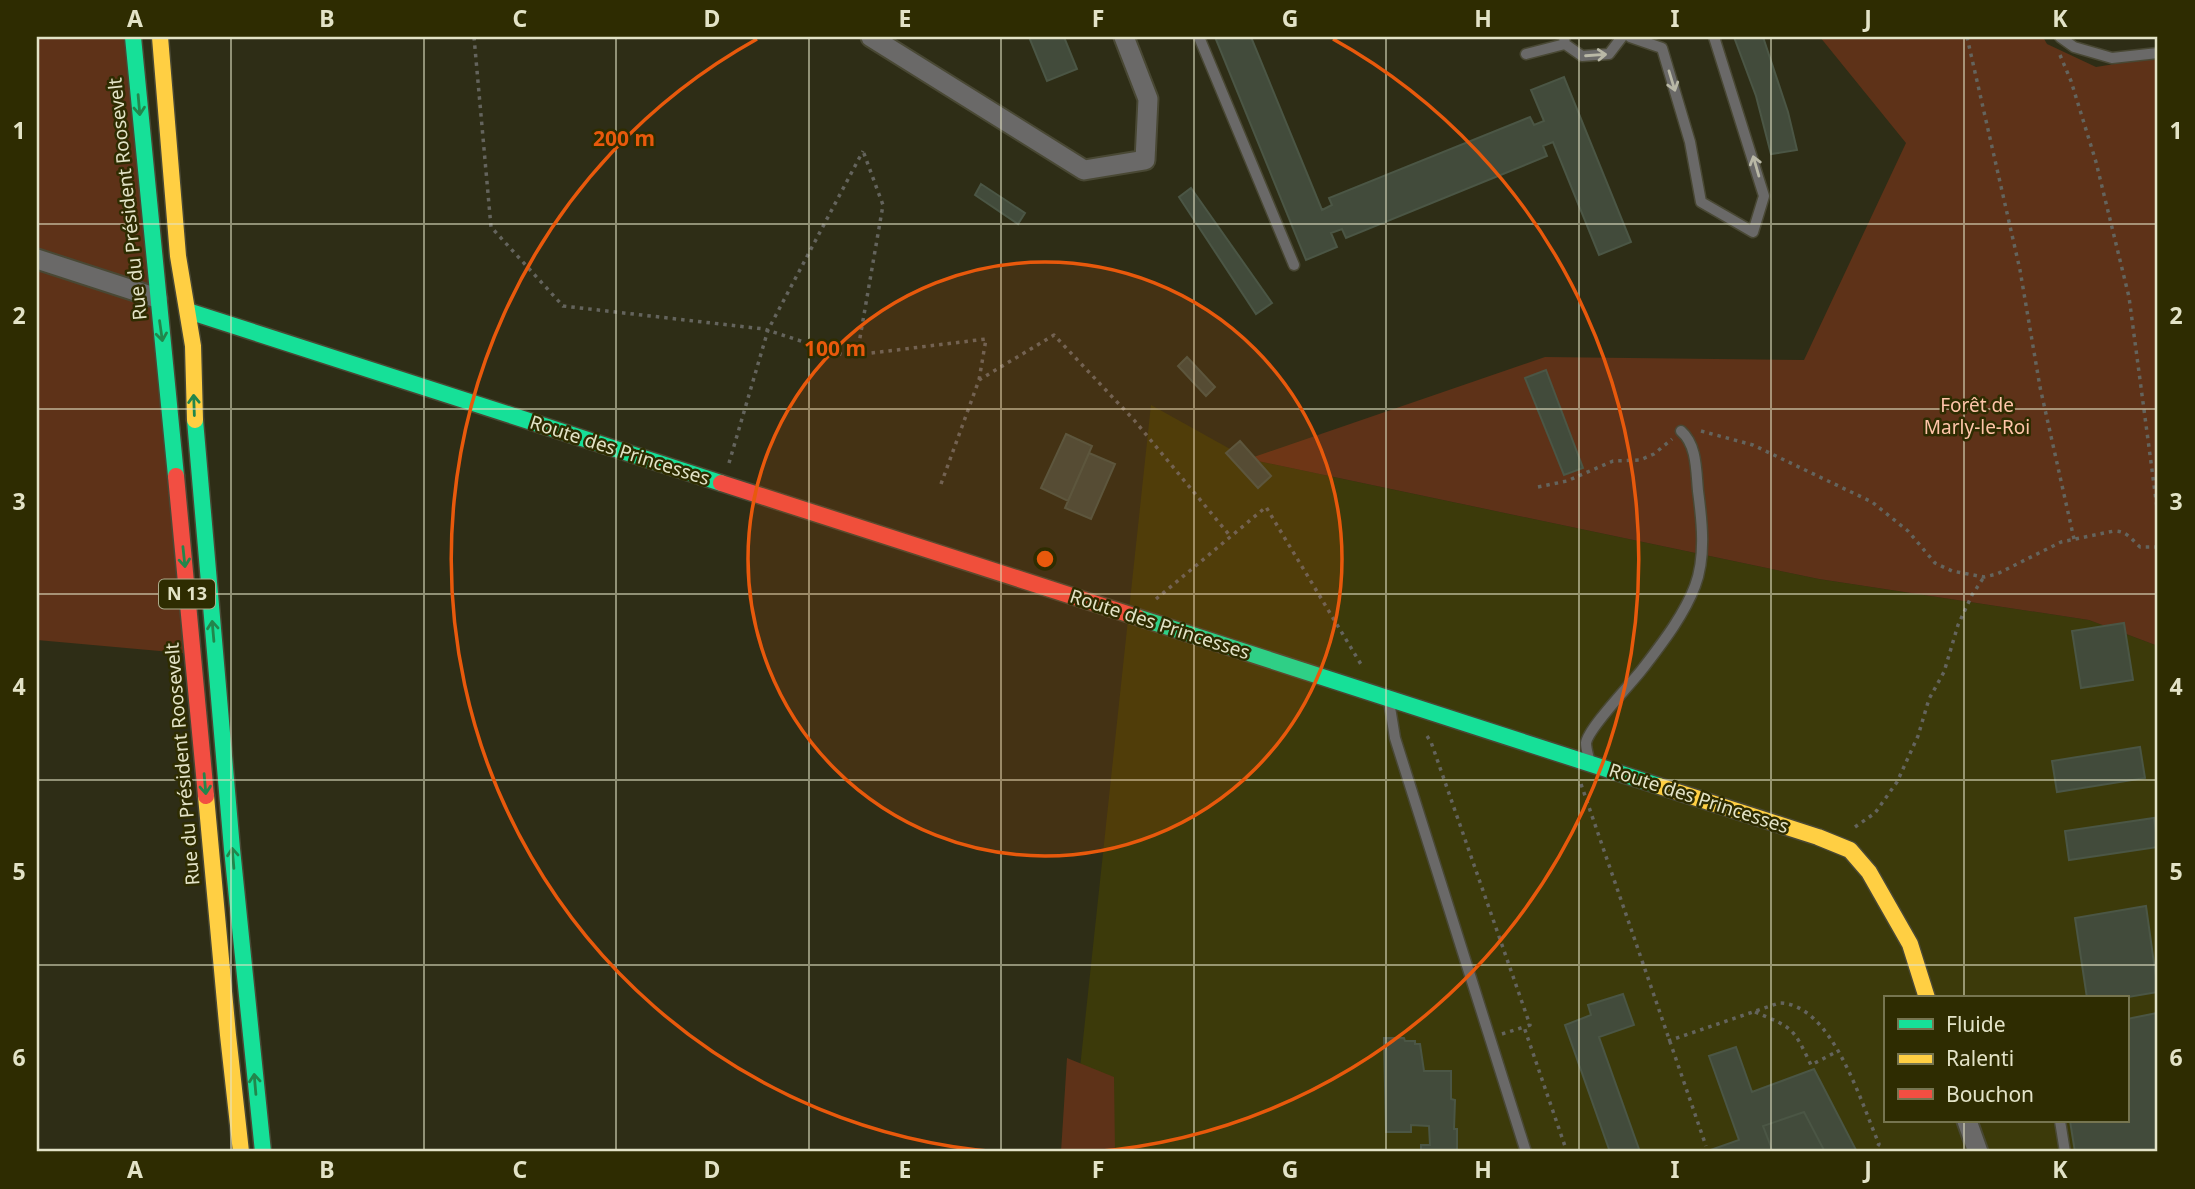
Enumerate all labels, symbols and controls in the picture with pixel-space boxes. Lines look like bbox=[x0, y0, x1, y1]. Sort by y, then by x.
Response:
text: A bbox=[127, 2, 143, 34]
text: B bbox=[319, 2, 335, 34]
text: C bbox=[513, 2, 528, 34]
text: D bbox=[704, 2, 720, 34]
text: E bbox=[899, 2, 911, 34]
text: F bbox=[1092, 2, 1104, 34]
text: G bbox=[1282, 2, 1298, 34]
text: H bbox=[1474, 2, 1492, 34]
text: I bbox=[1671, 2, 1680, 34]
text: J bbox=[1862, 2, 1872, 34]
text: K bbox=[2052, 2, 2068, 34]
one-way arrow bbox=[1584, 48, 1607, 61]
one-way arrow bbox=[1666, 69, 1679, 91]
street label: Rue du Président Roosevelt bbox=[101, 76, 153, 321]
one-way arrow bbox=[133, 93, 146, 116]
text: 1 bbox=[12, 114, 26, 146]
text: 1 bbox=[2169, 114, 2183, 146]
text: 200 m bbox=[593, 124, 655, 152]
one-way arrow bbox=[1748, 156, 1761, 178]
text: 2 bbox=[12, 299, 26, 331]
text: 2 bbox=[2169, 299, 2183, 331]
one-way arrow bbox=[155, 319, 168, 342]
text: 100 m bbox=[804, 334, 866, 362]
park label: Forêt de Marly-le-Roi bbox=[1924, 392, 2030, 440]
one-way arrow bbox=[188, 393, 201, 416]
street label: Route des Princesses bbox=[527, 409, 713, 491]
text: 3 bbox=[12, 485, 26, 517]
text: 3 bbox=[2169, 485, 2183, 517]
one-way arrow bbox=[178, 546, 191, 568]
centre of rings bbox=[1033, 547, 1057, 571]
road number: N 13 bbox=[159, 580, 215, 608]
street label: Route des Princesses bbox=[1067, 583, 1253, 665]
one-way arrow bbox=[206, 621, 219, 643]
street label: Rue du Président Roosevelt bbox=[158, 641, 206, 886]
text: 4 bbox=[12, 670, 26, 702]
text: 4 bbox=[2169, 670, 2183, 702]
street label: Route des Princesses bbox=[1606, 757, 1792, 839]
one-way arrow bbox=[199, 772, 212, 795]
one-way arrow bbox=[226, 847, 239, 870]
text: 5 bbox=[12, 855, 26, 887]
text: 5 bbox=[2169, 855, 2183, 887]
legend bbox=[1884, 996, 2128, 1122]
text: Fluide bbox=[1946, 1010, 2005, 1038]
text: 6 bbox=[12, 1041, 26, 1073]
text: 6 bbox=[2169, 1041, 2183, 1073]
text: Ralenti bbox=[1946, 1044, 2014, 1072]
one-way arrow bbox=[248, 1074, 261, 1096]
text: Bouchon bbox=[1946, 1080, 2034, 1108]
text: A bbox=[127, 1153, 143, 1185]
text: B bbox=[319, 1153, 335, 1185]
text: C bbox=[513, 1153, 528, 1185]
text: D bbox=[704, 1153, 720, 1185]
text: E bbox=[899, 1153, 911, 1185]
text: F bbox=[1092, 1153, 1104, 1185]
text: G bbox=[1282, 1153, 1298, 1185]
text: H bbox=[1474, 1153, 1492, 1185]
text: I bbox=[1671, 1153, 1680, 1185]
text: J bbox=[1862, 1153, 1872, 1185]
text: K bbox=[2052, 1153, 2068, 1185]

